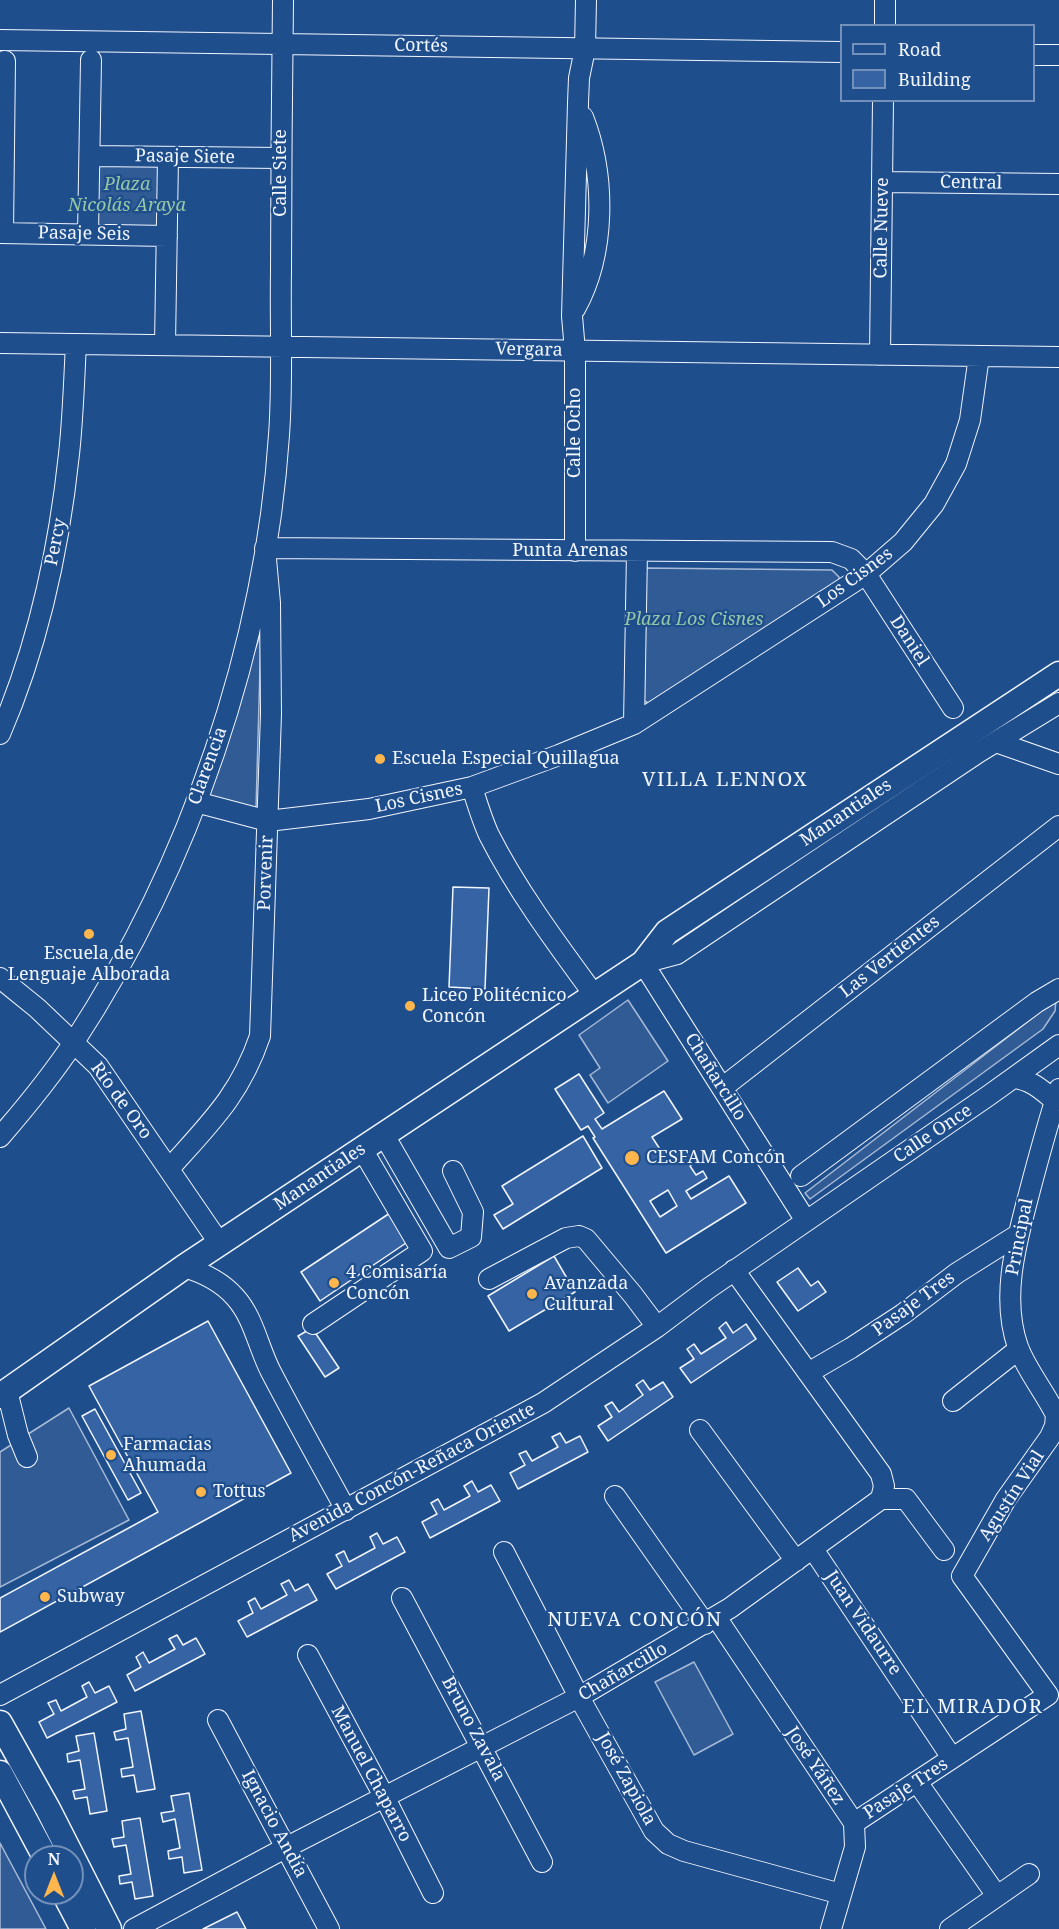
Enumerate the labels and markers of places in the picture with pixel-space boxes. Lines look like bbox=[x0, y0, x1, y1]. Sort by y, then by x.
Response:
place label: Escuela Especial Quillagua bbox=[392, 748, 620, 770]
marker: Escuela Especial Quillagua bbox=[373, 752, 387, 766]
marker: Escuela de Lenguaje Alborada bbox=[82, 927, 96, 941]
place label: Escuela de Lenguaje Alborada bbox=[8, 943, 170, 986]
place label: Liceo Politécnico Concón bbox=[422, 985, 567, 1028]
marker: Liceo Politécnico Concón bbox=[403, 999, 417, 1013]
place label: CESFAM Concón bbox=[646, 1147, 786, 1169]
marker: CESFAM Concón bbox=[623, 1149, 641, 1167]
place label: 4 Comisaría Concón bbox=[346, 1262, 448, 1304]
place label: Avanzada Cultural bbox=[544, 1273, 628, 1316]
marker: 4 Comisaría Concón bbox=[327, 1276, 341, 1290]
marker: Avanzada Cultural bbox=[525, 1287, 539, 1301]
place label: Farmacias Ahumada bbox=[123, 1434, 212, 1476]
marker: Farmacias Ahumada bbox=[104, 1448, 118, 1462]
place label: Tottus bbox=[213, 1481, 266, 1503]
marker: Tottus bbox=[194, 1485, 208, 1499]
place label: Subway bbox=[57, 1586, 125, 1608]
marker: Subway bbox=[38, 1590, 52, 1604]

